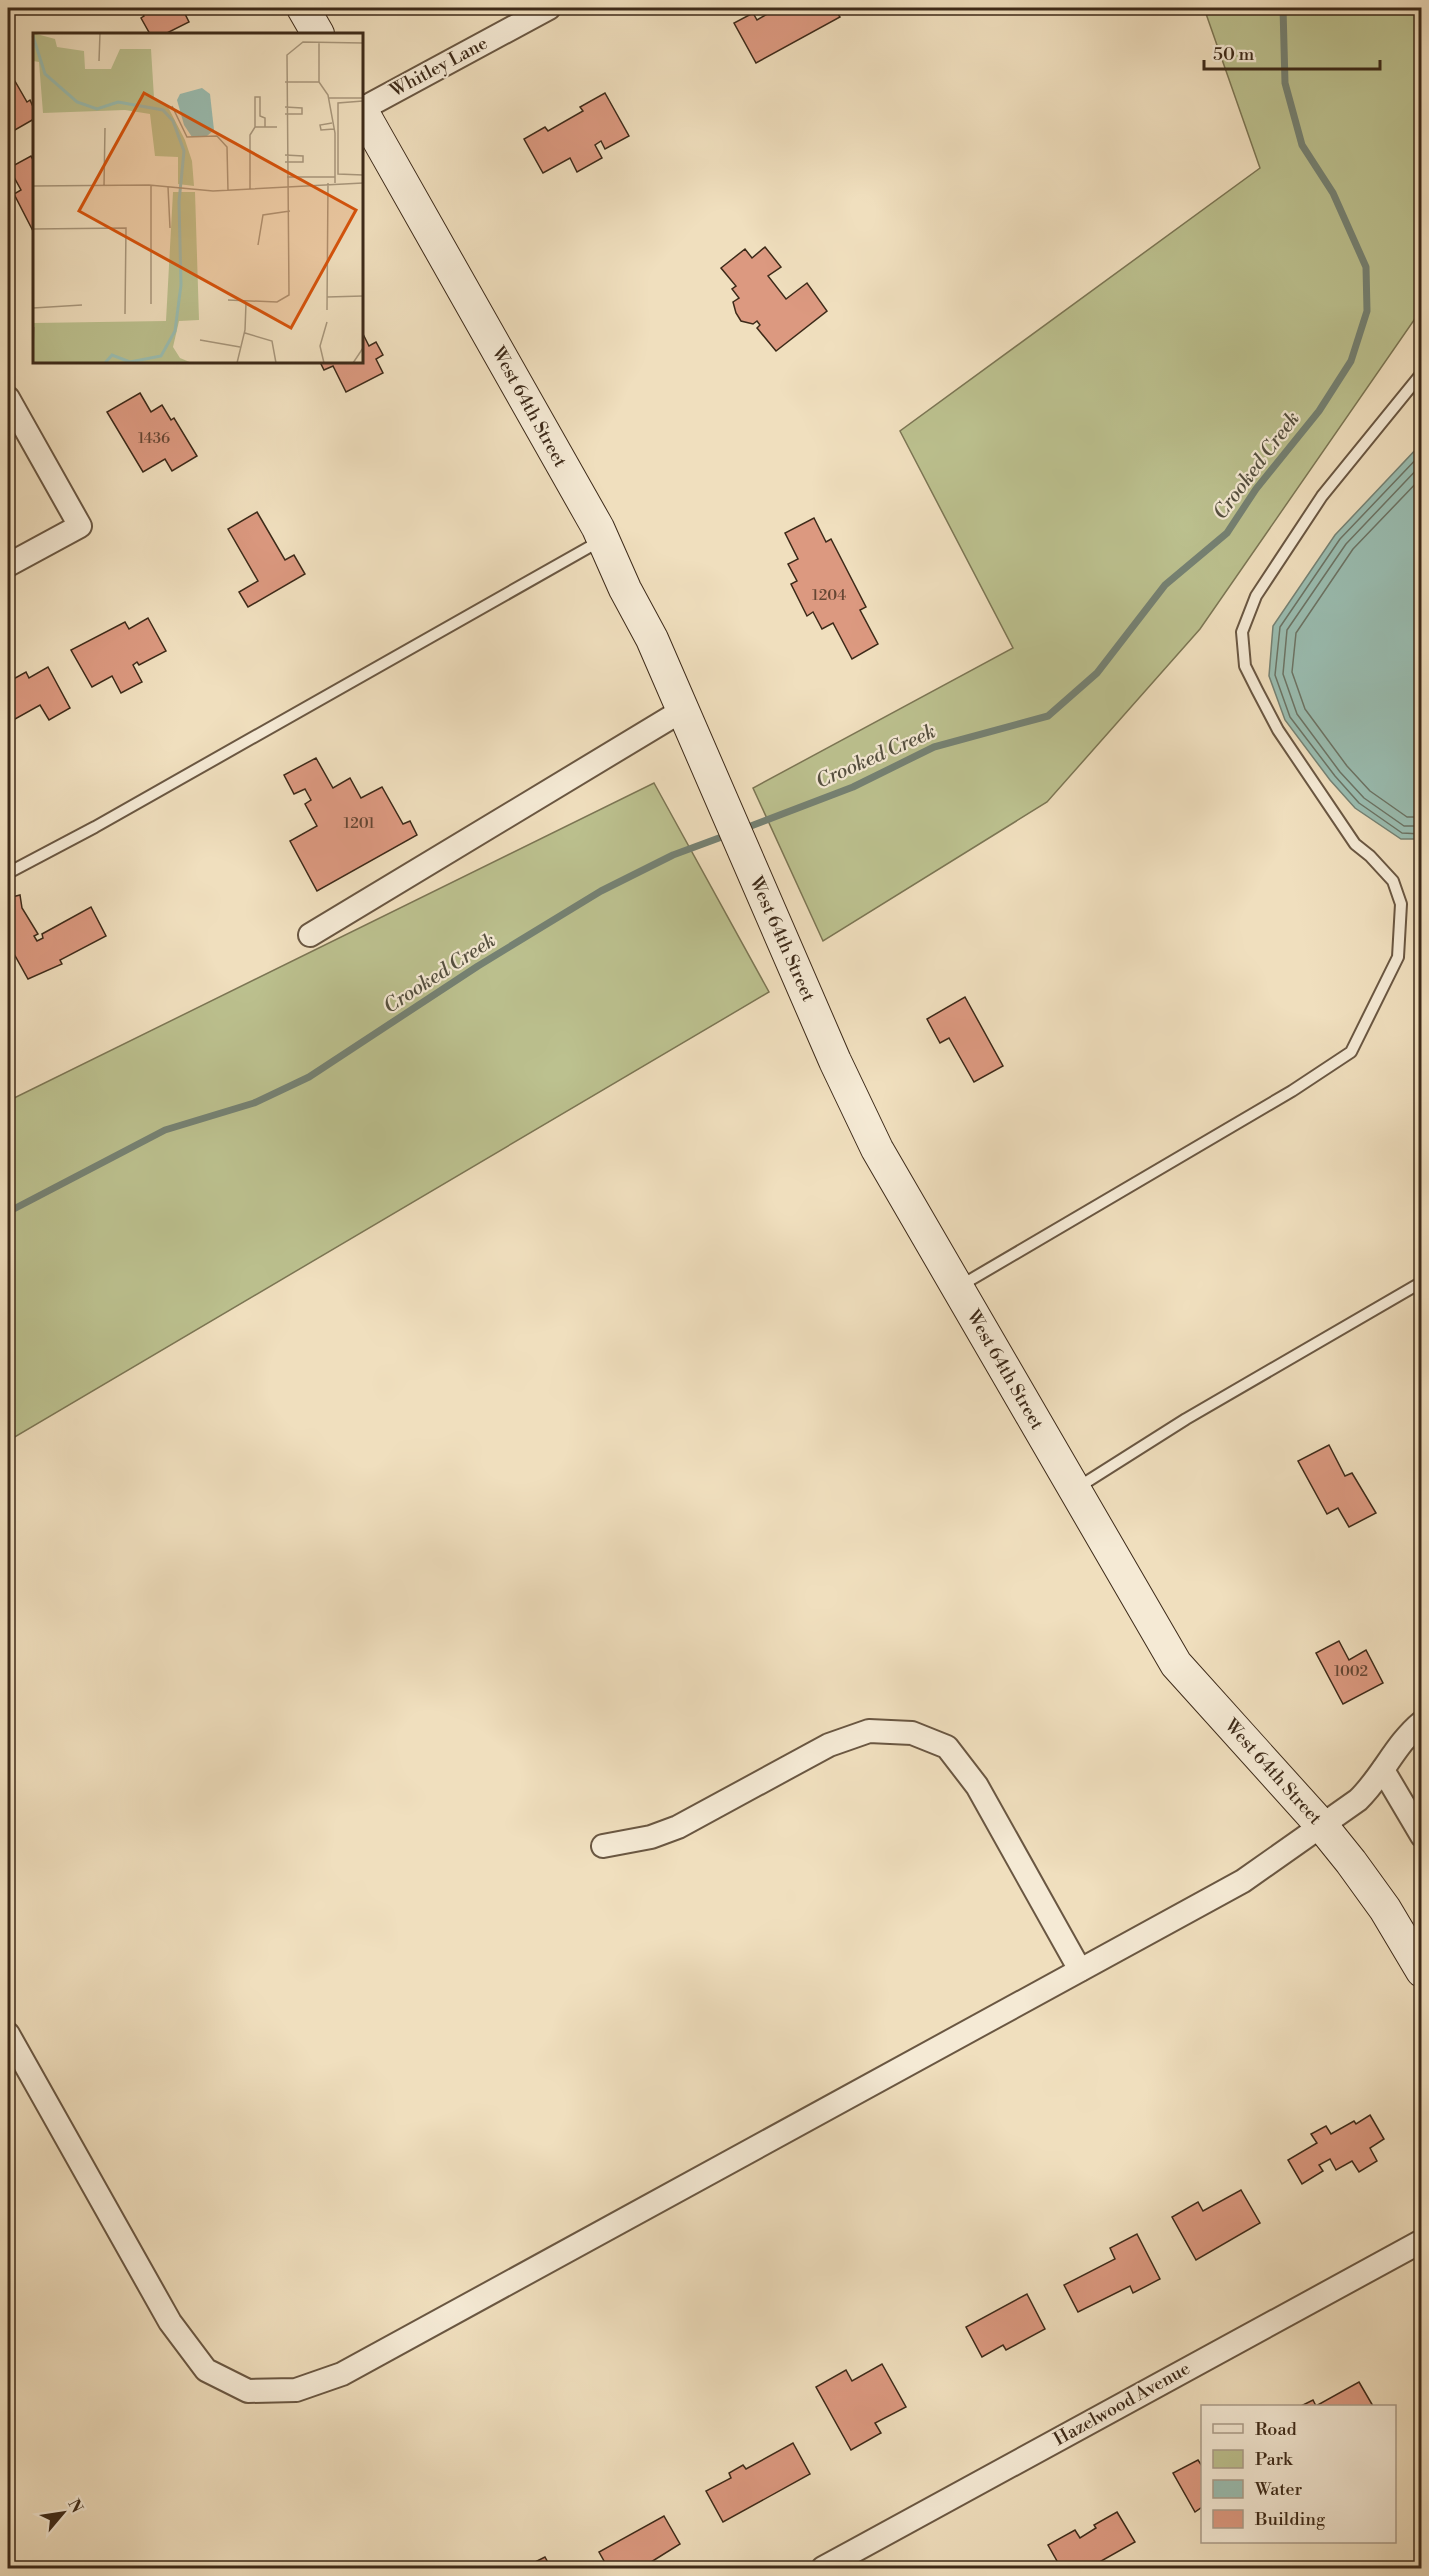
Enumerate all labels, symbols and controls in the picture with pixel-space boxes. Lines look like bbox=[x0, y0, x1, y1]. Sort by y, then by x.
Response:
street label: Whitley Lane bbox=[385, 32, 492, 103]
inset map bbox=[33, 33, 363, 363]
scale bar bbox=[1204, 33, 1380, 71]
text: 50 m bbox=[1213, 43, 1255, 66]
street label: West 64th Street bbox=[486, 342, 572, 472]
water label: Crooked Creek bbox=[1208, 407, 1306, 525]
house number: 1436 bbox=[138, 429, 170, 448]
house number: 1204 bbox=[812, 586, 846, 605]
water label: Crooked Creek bbox=[812, 719, 940, 795]
house number: 1201 bbox=[343, 814, 375, 833]
street label: West 64th Street bbox=[744, 872, 820, 1006]
water label: Crooked Creek bbox=[379, 928, 501, 1020]
street label: West 64th Street bbox=[961, 1305, 1049, 1434]
house number: 1002 bbox=[1334, 1662, 1368, 1681]
street label: West 64th Street bbox=[1219, 1714, 1327, 1830]
street label: Hazelwood Avenue bbox=[1050, 2357, 1194, 2451]
legend bbox=[1201, 2405, 1396, 2543]
text: Road bbox=[1255, 2418, 1298, 2441]
text: Park bbox=[1255, 2448, 1294, 2471]
text: Water bbox=[1254, 2478, 1303, 2501]
north arrow bbox=[33, 2483, 93, 2543]
text: N bbox=[63, 2496, 87, 2517]
text: Building bbox=[1254, 2508, 1326, 2531]

